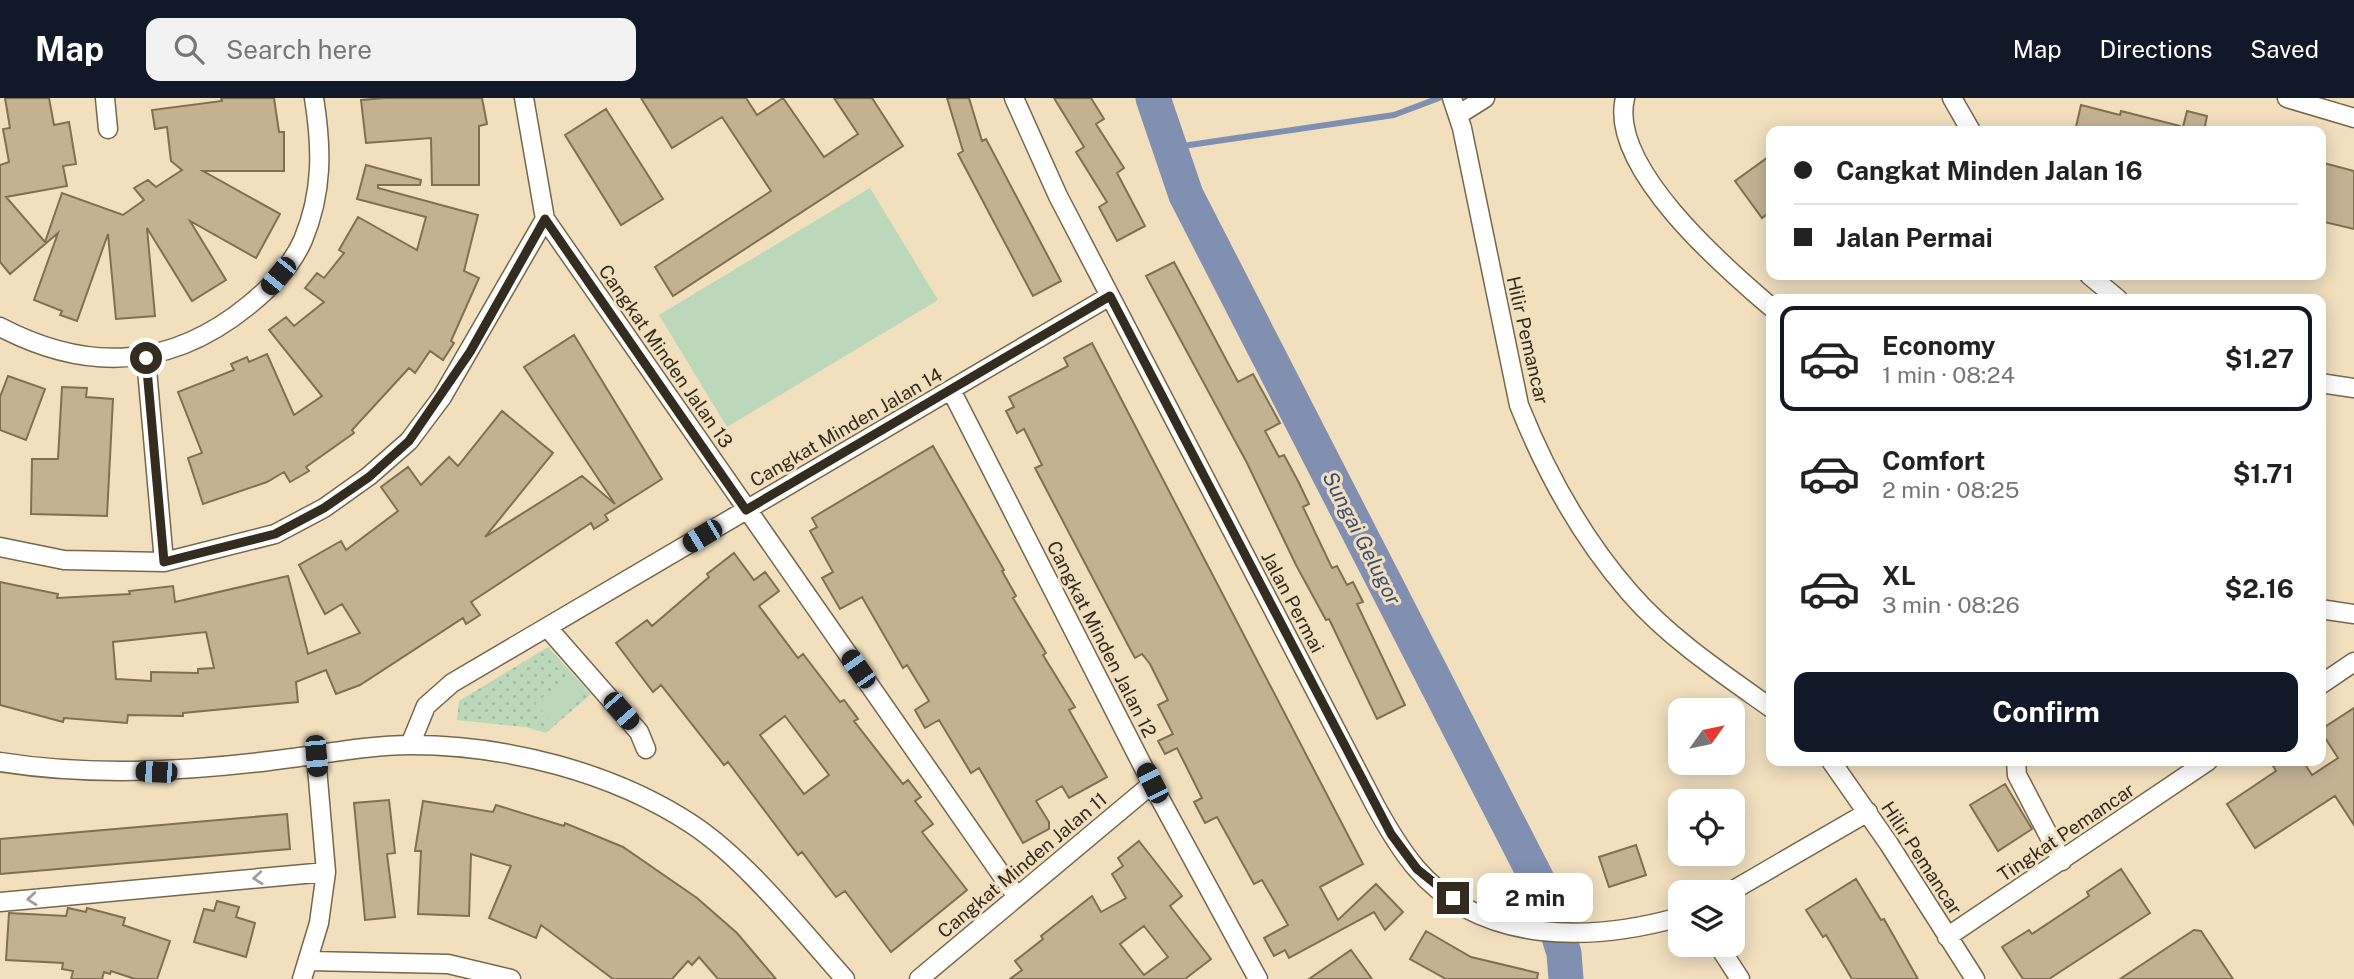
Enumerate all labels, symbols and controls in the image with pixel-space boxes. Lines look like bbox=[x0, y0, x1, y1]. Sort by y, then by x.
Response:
search box bbox=[146, 18, 636, 81]
text: Map bbox=[35, 30, 104, 68]
icon: search bbox=[170, 30, 208, 68]
text: Search here bbox=[226, 34, 372, 65]
text: Map bbox=[2013, 35, 2062, 63]
text: Directions bbox=[2100, 35, 2212, 63]
text: Saved bbox=[2250, 35, 2319, 63]
text: Cangkat Minden Jalan 16 bbox=[1836, 155, 2143, 186]
text: Jalan Permai bbox=[1836, 222, 1993, 253]
car bbox=[257, 253, 300, 299]
street label: Cangkat Minden Jalan 13 bbox=[594, 260, 738, 452]
street label: Hilir Pemancar bbox=[1503, 274, 1553, 406]
icon: car bbox=[1798, 327, 1861, 390]
text: Economy bbox=[1882, 330, 1995, 361]
route start bbox=[130, 342, 162, 374]
text: $1.27 bbox=[2225, 343, 2294, 374]
text: 1 min · 08:24 bbox=[1882, 361, 2015, 388]
street label: Cangkat Minden Jalan 14 bbox=[746, 363, 946, 491]
icon: car bbox=[1798, 442, 1861, 505]
text: Comfort bbox=[1882, 445, 1985, 476]
text: $1.71 bbox=[2233, 458, 2294, 489]
water label: Sungai Gelugor bbox=[1318, 467, 1407, 610]
text: 2 min · 08:25 bbox=[1882, 476, 2020, 503]
car bbox=[679, 516, 726, 556]
street label: Cangkat Minden Jalan 12 bbox=[1043, 537, 1161, 741]
street label: Jalan Permai bbox=[1257, 548, 1329, 656]
icon: car bbox=[1798, 557, 1861, 620]
text: XL bbox=[1882, 560, 1916, 591]
text: $2.16 bbox=[2224, 573, 2294, 604]
text: 3 min · 08:26 bbox=[1882, 591, 2020, 618]
car bbox=[838, 646, 879, 692]
button: Confirm bbox=[1794, 672, 2298, 752]
car bbox=[600, 688, 643, 734]
north arrow bbox=[1668, 698, 1745, 775]
map controls bbox=[1668, 698, 1745, 957]
car bbox=[304, 734, 329, 778]
car bbox=[1134, 760, 1171, 806]
car bbox=[135, 761, 178, 783]
street label: Tingkat Pemancar bbox=[1993, 778, 2139, 886]
street label: Cangkat Minden Jalan 11 bbox=[933, 788, 1111, 942]
button: locate bbox=[1668, 789, 1745, 866]
street label: Hilir Pemancar bbox=[1877, 797, 1967, 919]
one-way arrow bbox=[252, 870, 263, 885]
callout: 2 min bbox=[1478, 874, 1593, 922]
button: layers bbox=[1668, 880, 1745, 957]
route end bbox=[1437, 882, 1469, 914]
text: 2 min bbox=[1505, 884, 1565, 911]
one-way arrow bbox=[26, 891, 37, 906]

